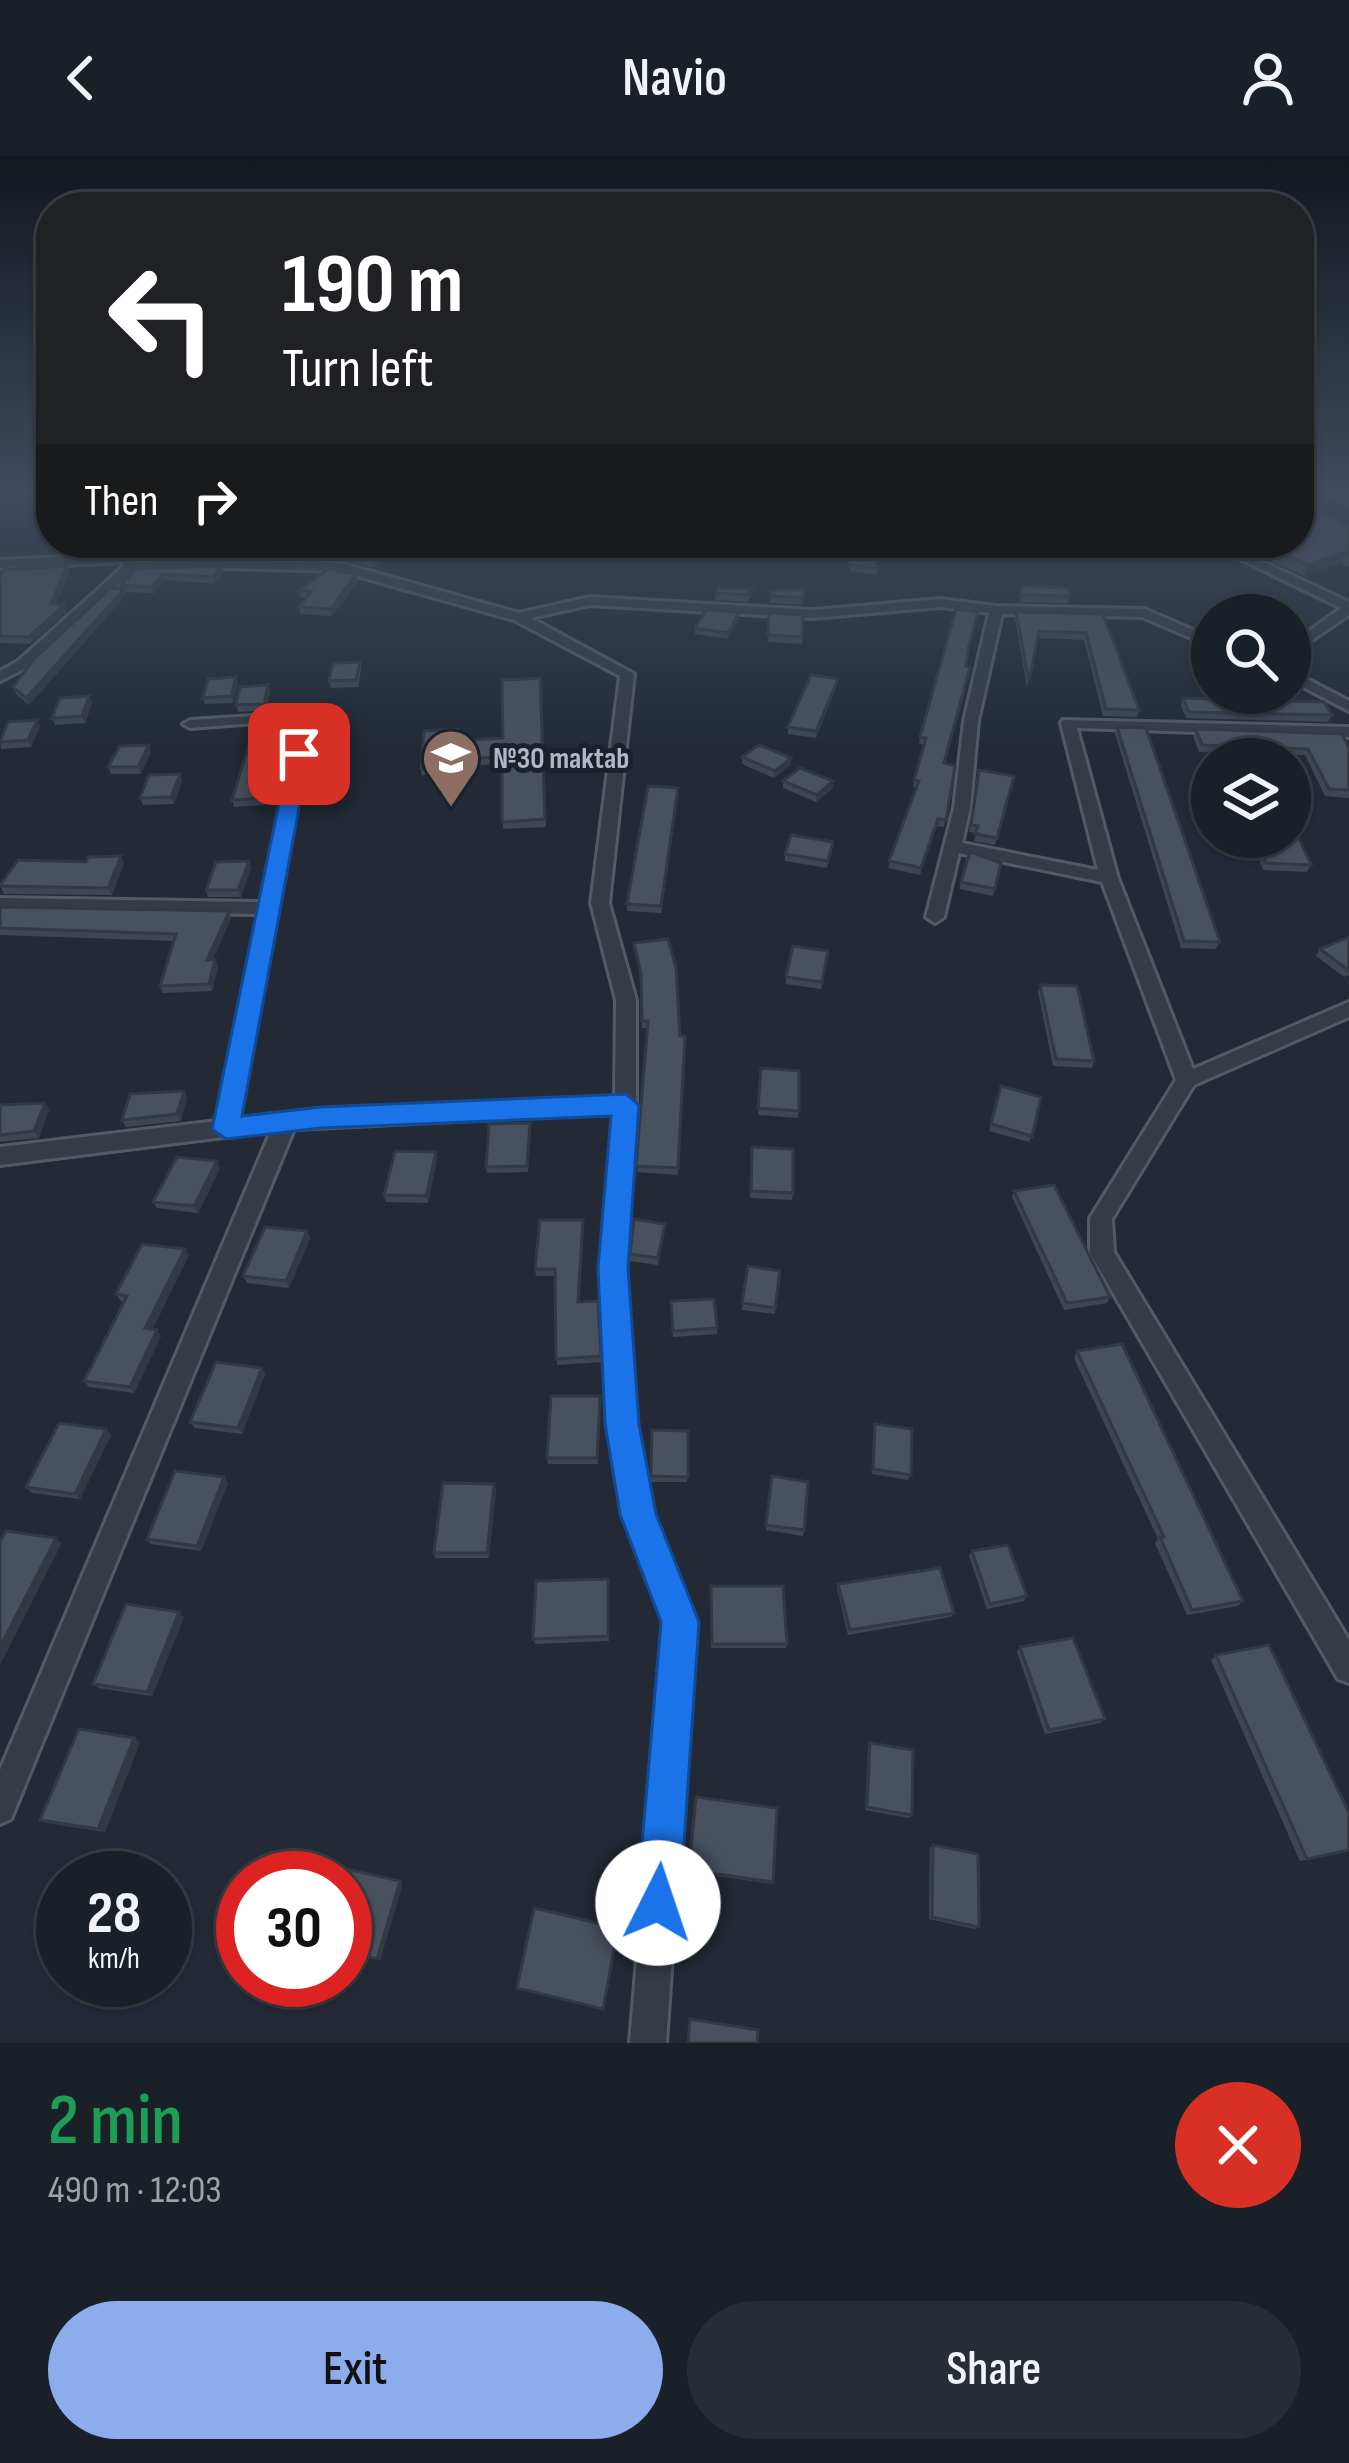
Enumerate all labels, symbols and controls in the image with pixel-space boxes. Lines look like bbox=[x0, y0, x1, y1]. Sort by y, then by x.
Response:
icon: back bbox=[48, 45, 114, 111]
icon: person bbox=[1235, 45, 1301, 111]
text: Navio bbox=[622, 46, 727, 111]
text: 190 m bbox=[282, 235, 464, 336]
icon: left bbox=[84, 240, 240, 396]
text: Turn left bbox=[282, 337, 434, 402]
icon: right bbox=[182, 468, 248, 534]
text: Then bbox=[84, 474, 158, 529]
map controls bbox=[1191, 594, 1311, 858]
button: search bbox=[1191, 594, 1311, 714]
pin bbox=[248, 703, 350, 805]
icon: arrive bbox=[266, 721, 332, 787]
school or university icon: №30 maktab bbox=[420, 727, 482, 809]
button: layers bbox=[1191, 738, 1311, 858]
place label: №30 maktab bbox=[493, 741, 629, 777]
position arrow bbox=[595, 1840, 721, 1966]
speed limit sign: 30 bbox=[216, 1851, 372, 2007]
text: 28 bbox=[87, 1878, 141, 1950]
text: km/h bbox=[88, 1941, 140, 1977]
text: 2 min bbox=[48, 2078, 183, 2165]
button: close bbox=[1175, 2082, 1301, 2208]
text: 490 m · 12:03 bbox=[48, 2167, 222, 2214]
button: Exit bbox=[48, 2301, 663, 2439]
button: Share bbox=[687, 2301, 1301, 2439]

